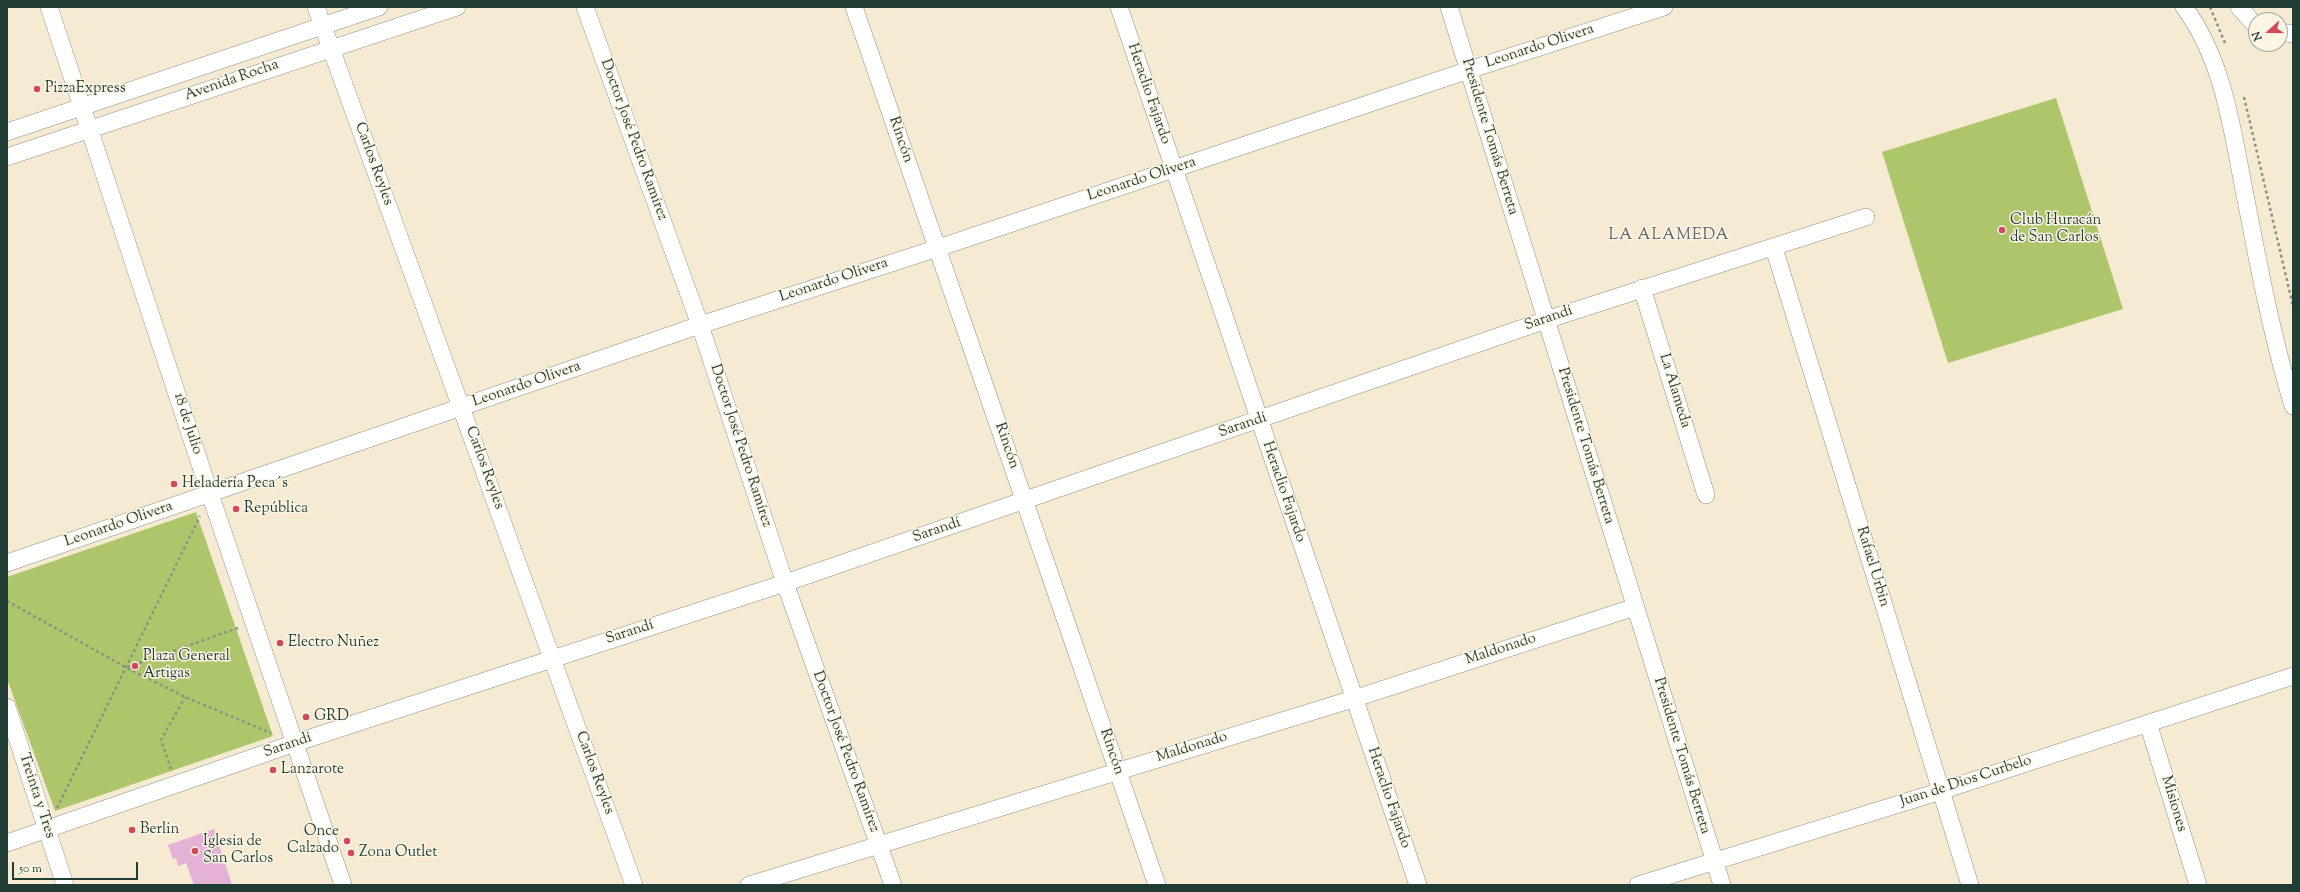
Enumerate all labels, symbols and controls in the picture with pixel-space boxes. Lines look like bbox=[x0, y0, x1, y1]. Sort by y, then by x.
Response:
north arrow bbox=[2248, 12, 2288, 52]
street label: Leonardo Olivera bbox=[1483, 21, 1597, 73]
text: N bbox=[2249, 29, 2267, 43]
street label: Heraclio Fajardo bbox=[1122, 41, 1174, 147]
street label: Avenida Rocha bbox=[183, 56, 281, 106]
street label: Doctor José Pedro Ramírez bbox=[595, 57, 671, 223]
street label: Presidente Tomás Berreta bbox=[1457, 57, 1521, 217]
place label: PizzaExpress bbox=[45, 80, 126, 98]
marker: PizzaExpress bbox=[32, 84, 42, 94]
street label: Rincón bbox=[884, 115, 916, 165]
street label: Carlos Reyles bbox=[350, 120, 396, 208]
street label: Leonardo Olivera bbox=[1085, 154, 1199, 206]
place label: Club Huracán de San Carlos bbox=[2010, 212, 2101, 247]
marker: Club Huracán de San Carlos bbox=[1997, 225, 2007, 235]
district label: LA ALAMEDA bbox=[1609, 226, 1729, 246]
street label: Leonardo Olivera bbox=[777, 255, 891, 307]
street label: Sarandí bbox=[1523, 302, 1575, 336]
street label: La Alameda bbox=[1654, 352, 1694, 430]
street label: Leonardo Olivera bbox=[471, 358, 583, 412]
street label: Doctor José Pedro Ramírez bbox=[705, 362, 775, 530]
street label: Presidente Tomás Berreta bbox=[1553, 366, 1617, 526]
street label: 18 de Julio bbox=[169, 391, 205, 457]
street label: Sarandí bbox=[1217, 409, 1269, 443]
street label: Rincón bbox=[990, 421, 1022, 471]
street label: Carlos Reyles bbox=[461, 424, 507, 512]
street label: Heraclio Fajardo bbox=[1257, 439, 1309, 545]
place label: Heladería Peca´s bbox=[182, 475, 288, 493]
marker: Heladería Peca´s bbox=[169, 479, 179, 489]
street label: Leonardo Olivera bbox=[63, 498, 175, 552]
place label: República bbox=[244, 500, 308, 518]
marker: República bbox=[231, 504, 241, 514]
street label: Sarandí bbox=[911, 514, 963, 548]
street label: Rafael Urbin bbox=[1851, 525, 1893, 609]
street label: Sarandí bbox=[604, 617, 656, 649]
street label: Maldonado bbox=[1463, 630, 1539, 670]
place label: Electro Nuñez bbox=[288, 634, 379, 652]
marker: Electro Nuñez bbox=[275, 638, 285, 648]
place label: Plaza General Artigas bbox=[143, 648, 230, 683]
marker: Plaza General Artigas bbox=[130, 661, 140, 671]
street label: Doctor José Pedro Ramírez bbox=[807, 669, 883, 835]
street label: Presidente Tomás Berreta bbox=[1649, 676, 1713, 836]
place label: GRD bbox=[314, 708, 349, 726]
marker: GRD bbox=[301, 712, 311, 722]
street label: Rincón bbox=[1095, 727, 1127, 777]
street label: Sarandí bbox=[262, 729, 314, 763]
street label: Carlos Reyles bbox=[571, 729, 617, 817]
street label: Maldonado bbox=[1154, 729, 1230, 767]
street label: Heraclio Fajardo bbox=[1362, 745, 1414, 851]
street label: Treinta y Tres bbox=[14, 751, 58, 841]
street label: Juan de Dios Curbelo bbox=[1898, 752, 2034, 812]
place label: Lanzarote bbox=[281, 761, 344, 779]
marker: Lanzarote bbox=[268, 765, 278, 775]
street label: Misiones bbox=[2156, 774, 2190, 834]
place label: Berlin bbox=[140, 821, 179, 839]
place label: Once Calzado bbox=[287, 823, 339, 858]
marker: Berlin bbox=[127, 825, 137, 835]
place label: Iglesia de San Carlos bbox=[203, 833, 273, 868]
marker: Once Calzado bbox=[342, 836, 352, 846]
place label: Zona Outlet bbox=[359, 844, 437, 862]
marker: Iglesia de San Carlos bbox=[190, 846, 200, 856]
marker: Zona Outlet bbox=[346, 848, 356, 858]
scale bar bbox=[14, 854, 140, 880]
text: 50 m bbox=[19, 860, 42, 878]

